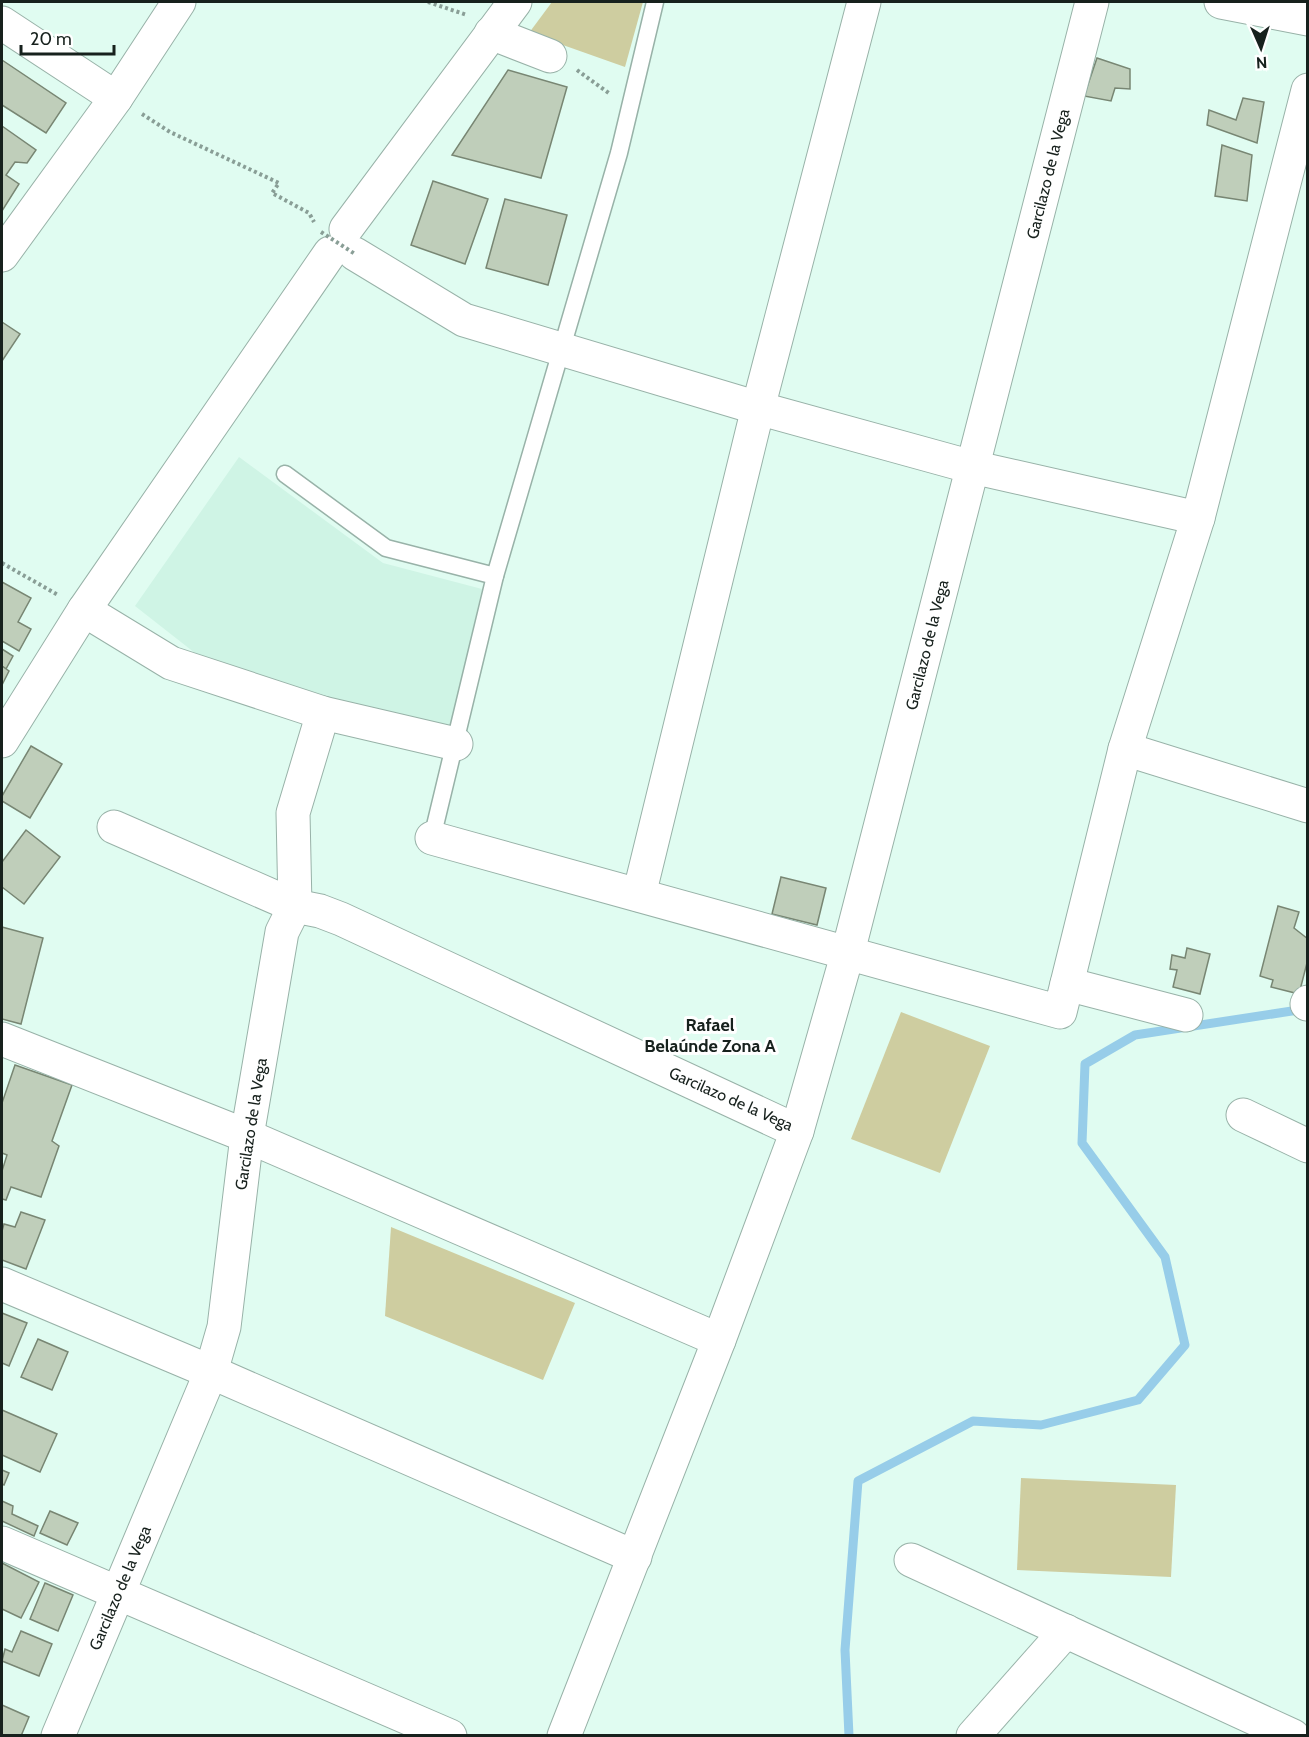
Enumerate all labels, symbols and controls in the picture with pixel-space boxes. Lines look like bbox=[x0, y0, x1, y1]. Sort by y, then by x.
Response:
scale bar bbox=[21, 18, 114, 56]
north arrow bbox=[1231, 18, 1291, 78]
text: 20 m bbox=[30, 28, 72, 50]
text: N bbox=[1256, 53, 1268, 72]
street label: Garcilazo de la Vega bbox=[1023, 107, 1073, 241]
street label: Garcilazo de la Vega bbox=[902, 578, 952, 712]
district label: Rafael Belaúnde Zona A bbox=[644, 1014, 777, 1057]
street label: Garcilazo de la Vega bbox=[231, 1056, 271, 1191]
street label: Garcilazo de la Vega bbox=[666, 1063, 796, 1135]
street label: Garcilazo de la Vega bbox=[85, 1523, 155, 1653]

